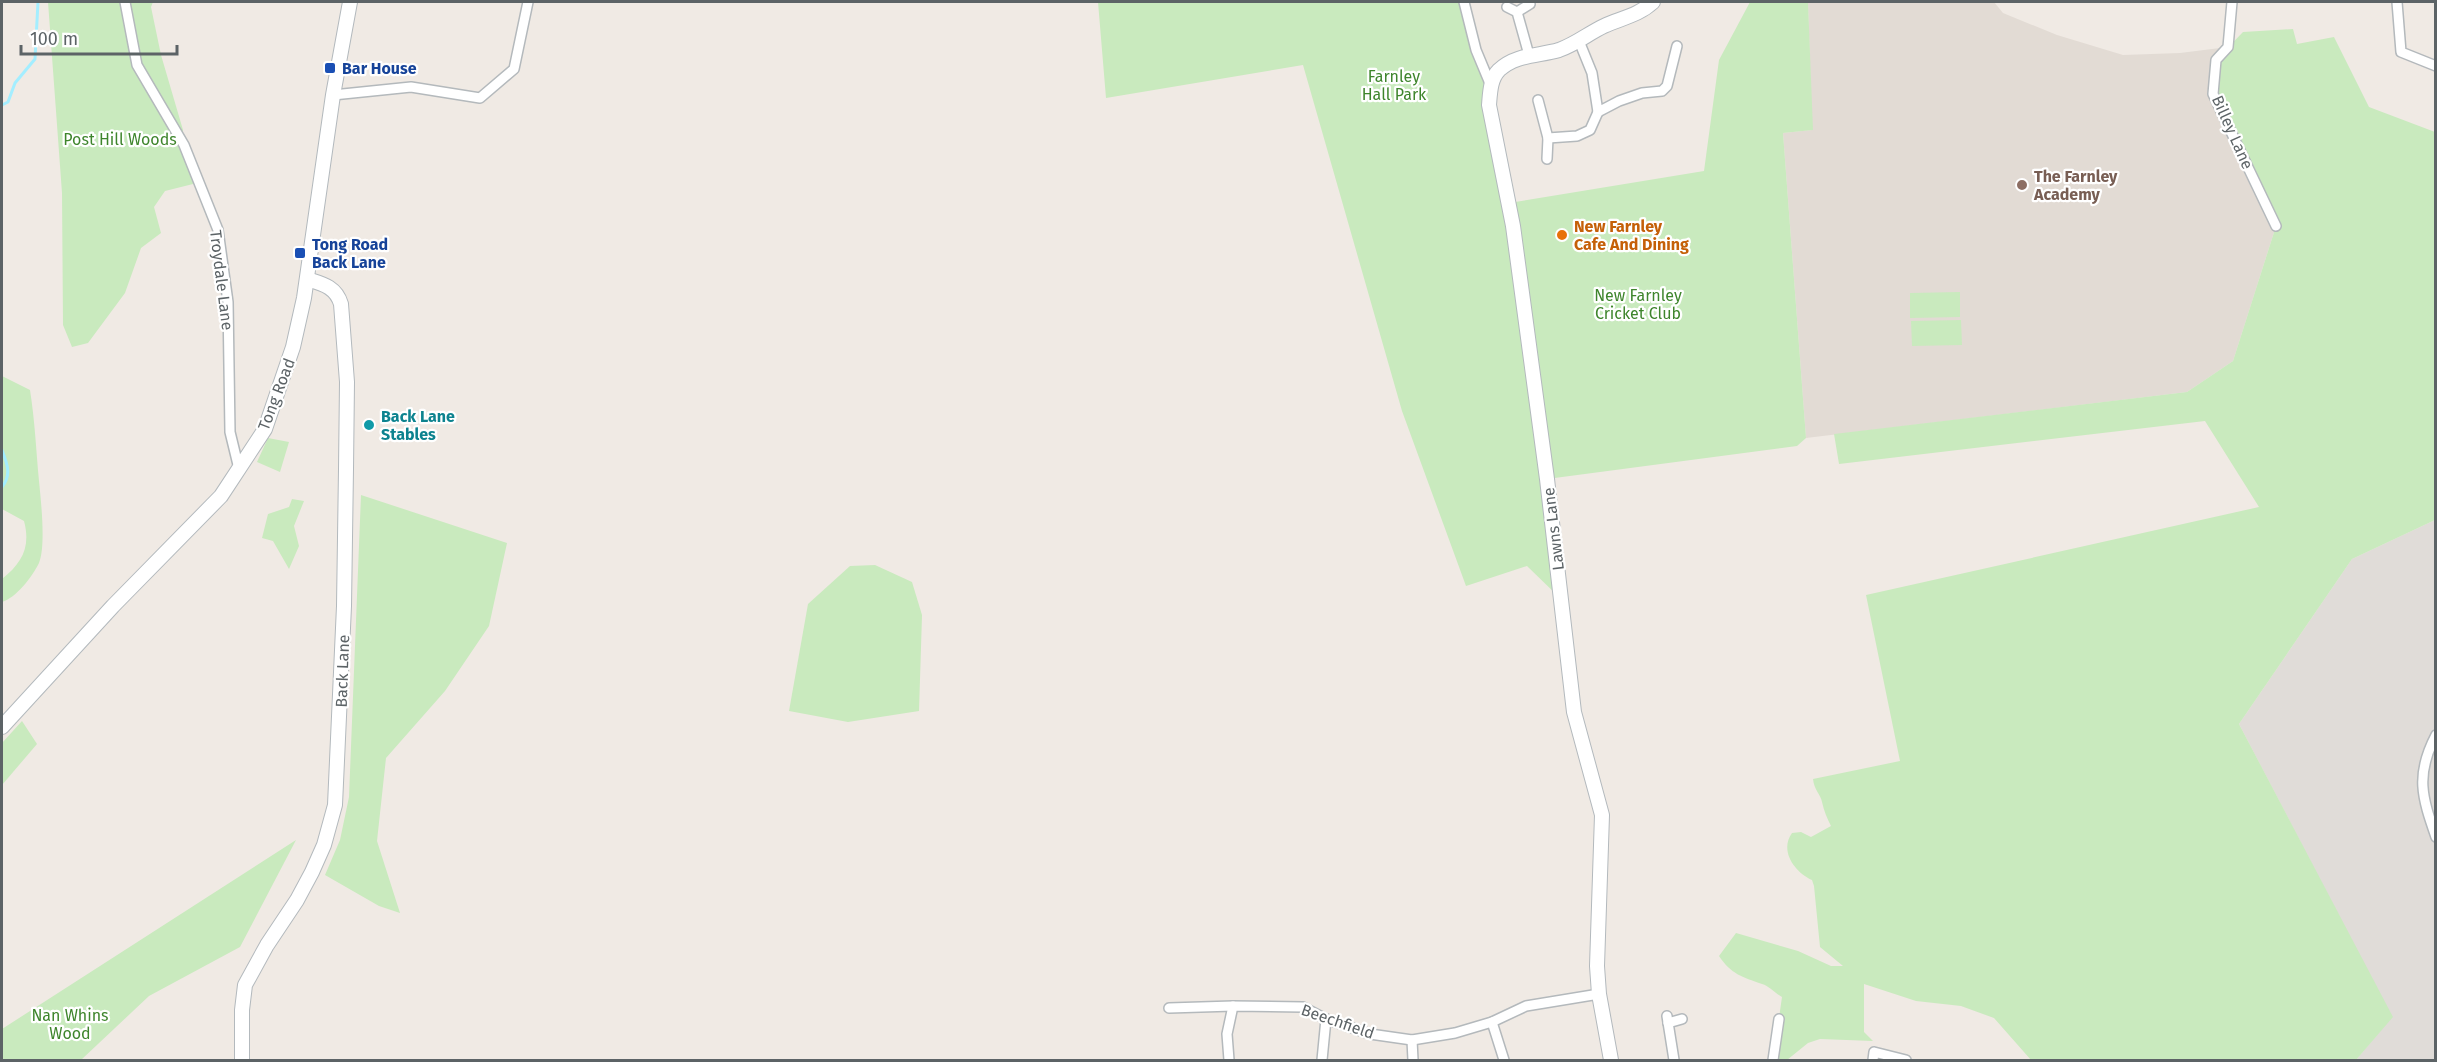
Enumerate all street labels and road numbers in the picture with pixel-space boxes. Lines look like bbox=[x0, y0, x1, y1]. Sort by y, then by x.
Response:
street label: Billey Lane bbox=[2208, 92, 2257, 172]
street label: Troydale Lane bbox=[206, 229, 237, 331]
street label: Tong Road bbox=[254, 355, 299, 433]
street label: Lawns Lane bbox=[1539, 486, 1568, 572]
street label: Back Lane bbox=[332, 634, 353, 708]
street label: Beechfield bbox=[1299, 1000, 1377, 1043]

